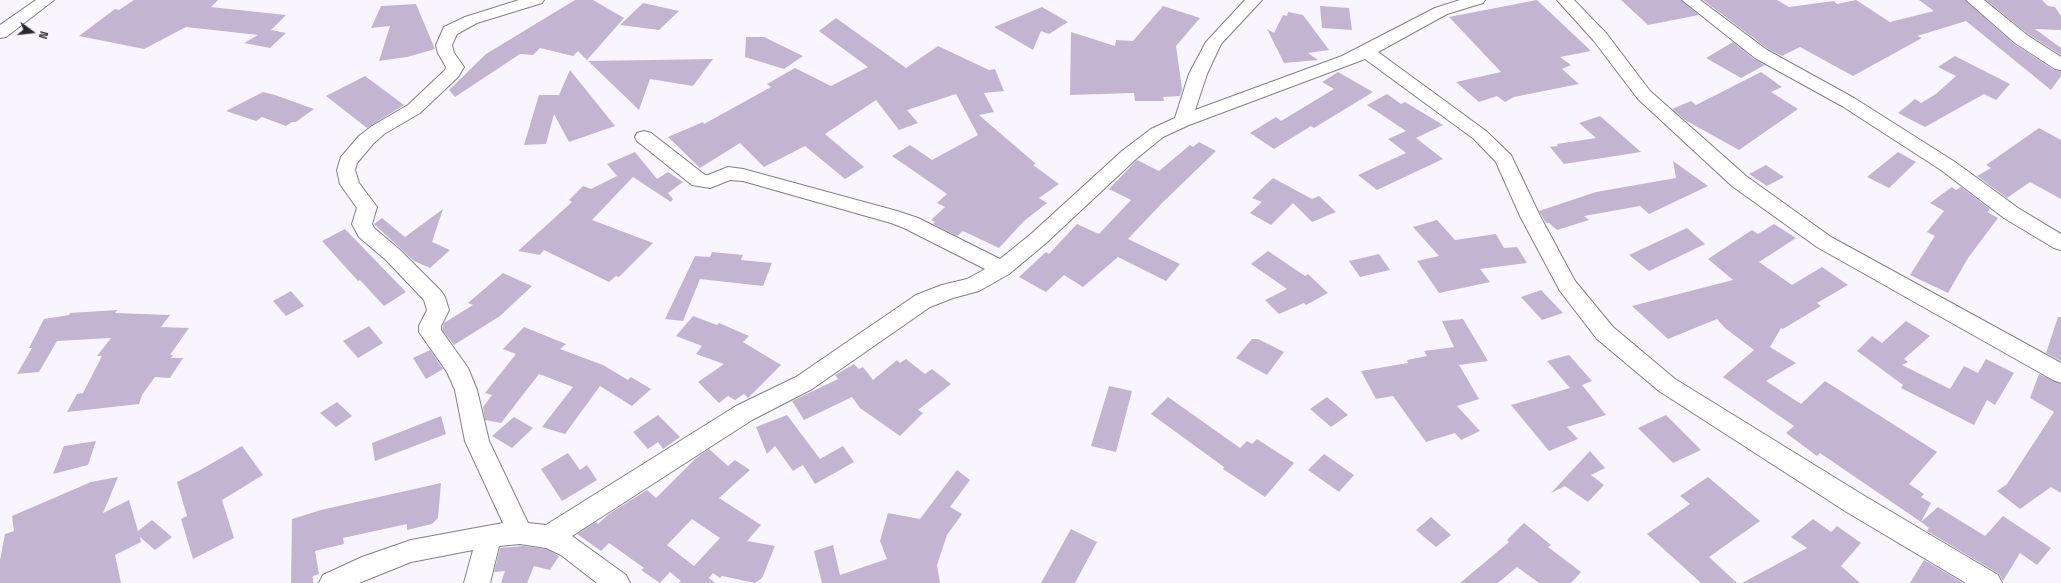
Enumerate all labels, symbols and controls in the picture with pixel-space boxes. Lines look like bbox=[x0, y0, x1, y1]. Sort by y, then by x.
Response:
north arrow bbox=[12, 12, 52, 52]
text: N bbox=[36, 30, 51, 40]

